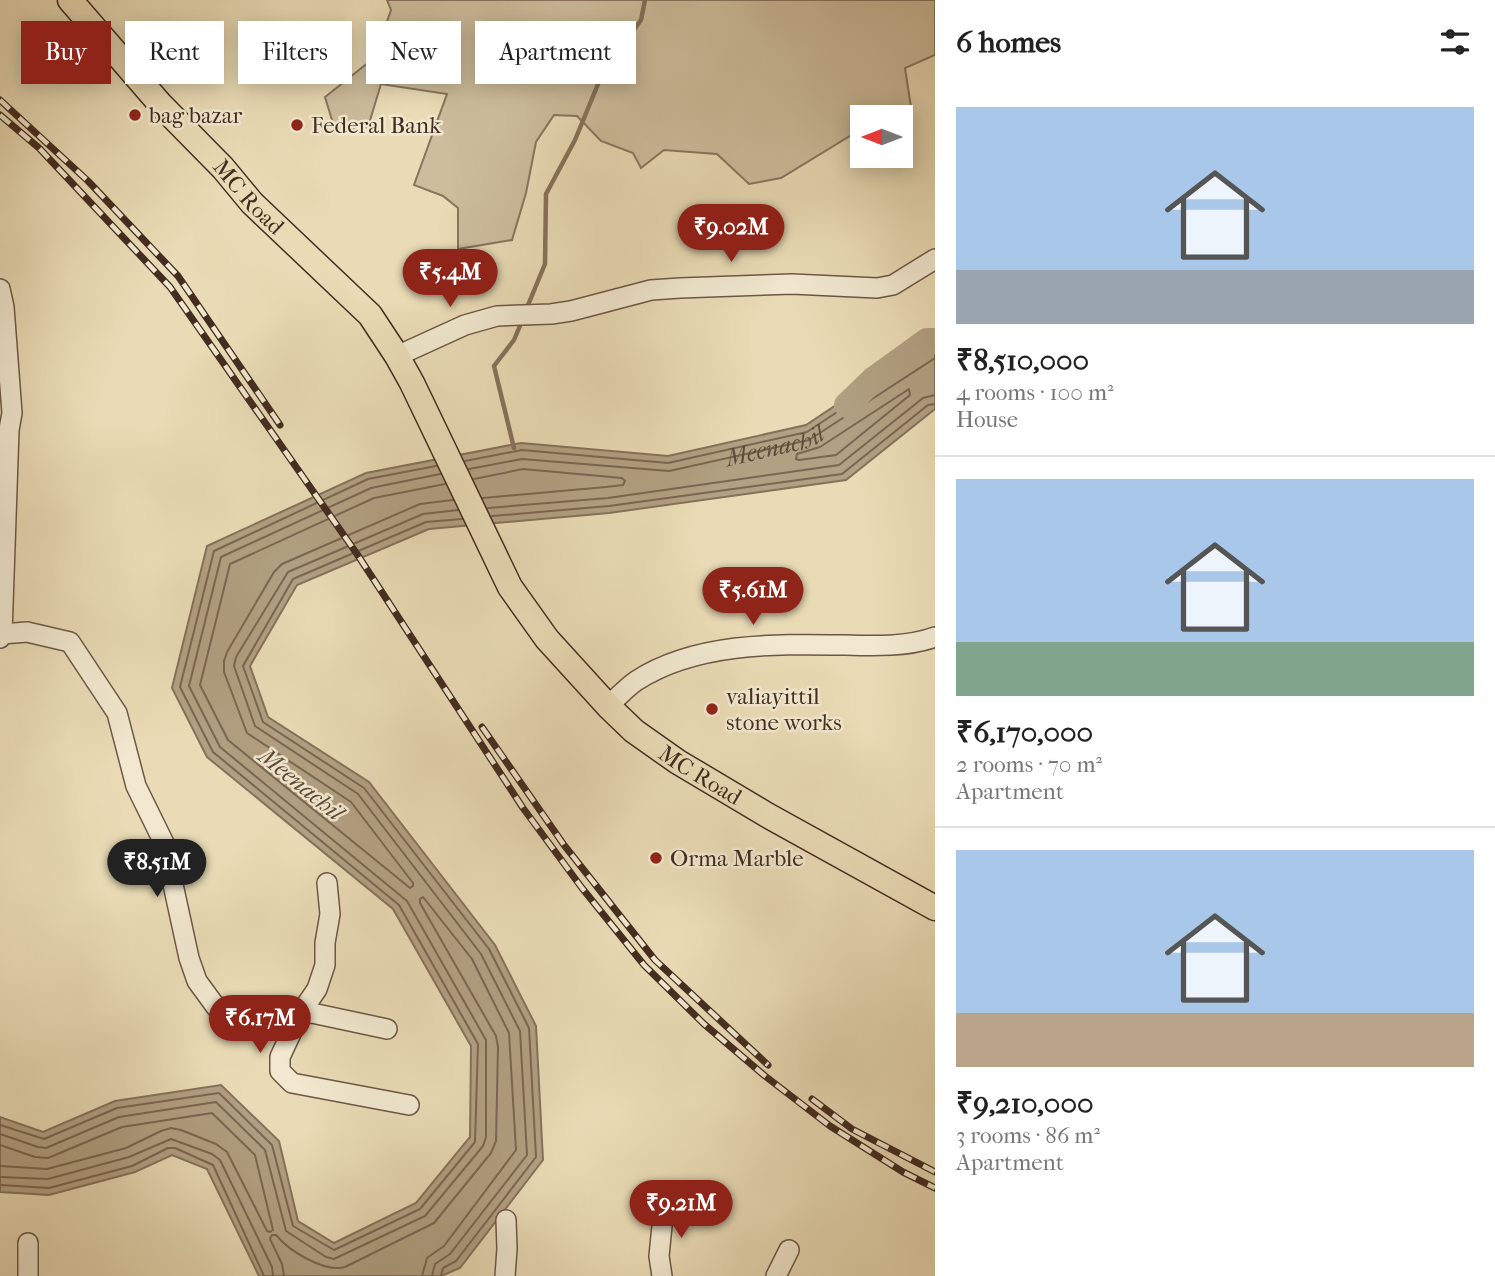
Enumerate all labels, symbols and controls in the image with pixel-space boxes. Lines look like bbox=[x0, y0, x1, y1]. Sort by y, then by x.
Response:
chip: Buy bbox=[21, 21, 111, 84]
chip: Rent bbox=[125, 21, 224, 84]
chip: Filters bbox=[238, 21, 352, 84]
chip: New bbox=[366, 21, 461, 84]
chip: Apartment bbox=[475, 21, 636, 84]
icon: filters bbox=[1436, 23, 1474, 61]
text: 6 homes bbox=[956, 25, 1061, 60]
place label: bag bazar bbox=[148, 102, 242, 129]
north arrow bbox=[850, 105, 914, 168]
map controls bbox=[850, 105, 913, 168]
marker: bag bazar bbox=[127, 107, 143, 123]
place label: Federal Bank bbox=[311, 112, 442, 139]
marker: Federal Bank bbox=[289, 117, 305, 133]
icon: home bbox=[1152, 152, 1278, 278]
street label: MC Road bbox=[207, 154, 290, 241]
pin: ₹9.02M bbox=[674, 204, 788, 264]
text: ₹9.02M bbox=[693, 213, 769, 240]
pin: ₹5.4M bbox=[401, 250, 499, 309]
text: ₹5.4M bbox=[419, 258, 481, 285]
text: ₹8,510,000 bbox=[956, 343, 1089, 378]
text: 4 rooms · 100 m² bbox=[956, 379, 1114, 406]
text: House bbox=[956, 406, 1018, 433]
water label: Meenachil bbox=[721, 418, 832, 472]
icon: home bbox=[1152, 524, 1278, 650]
pin: ₹5.61M bbox=[696, 568, 810, 627]
text: ₹5.61M bbox=[718, 576, 788, 603]
place label: valiayittil stone works bbox=[726, 683, 842, 736]
marker: valiayittil stone works bbox=[704, 701, 720, 717]
text: ₹6,170,000 bbox=[956, 715, 1093, 750]
water label: Meenachil bbox=[252, 740, 351, 828]
street label: MC Road bbox=[653, 740, 747, 811]
text: 2 rooms · 70 m² bbox=[956, 751, 1102, 778]
text: Apartment bbox=[956, 778, 1064, 805]
pin: ₹8.51M bbox=[100, 839, 214, 899]
place label: Orma Marble bbox=[670, 845, 804, 872]
text: ₹8.51M bbox=[123, 848, 191, 875]
marker: Orma Marble bbox=[648, 850, 664, 866]
icon: home bbox=[1152, 895, 1278, 1021]
pin: ₹6.17M bbox=[203, 996, 317, 1055]
text: ₹6.17M bbox=[225, 1004, 295, 1031]
text: ₹9,210,000 bbox=[956, 1086, 1093, 1121]
text: 3 rooms · 86 m² bbox=[956, 1122, 1100, 1149]
text: Apartment bbox=[956, 1149, 1064, 1176]
pin: ₹9.21M bbox=[624, 1180, 738, 1240]
text: ₹9.21M bbox=[646, 1189, 716, 1216]

